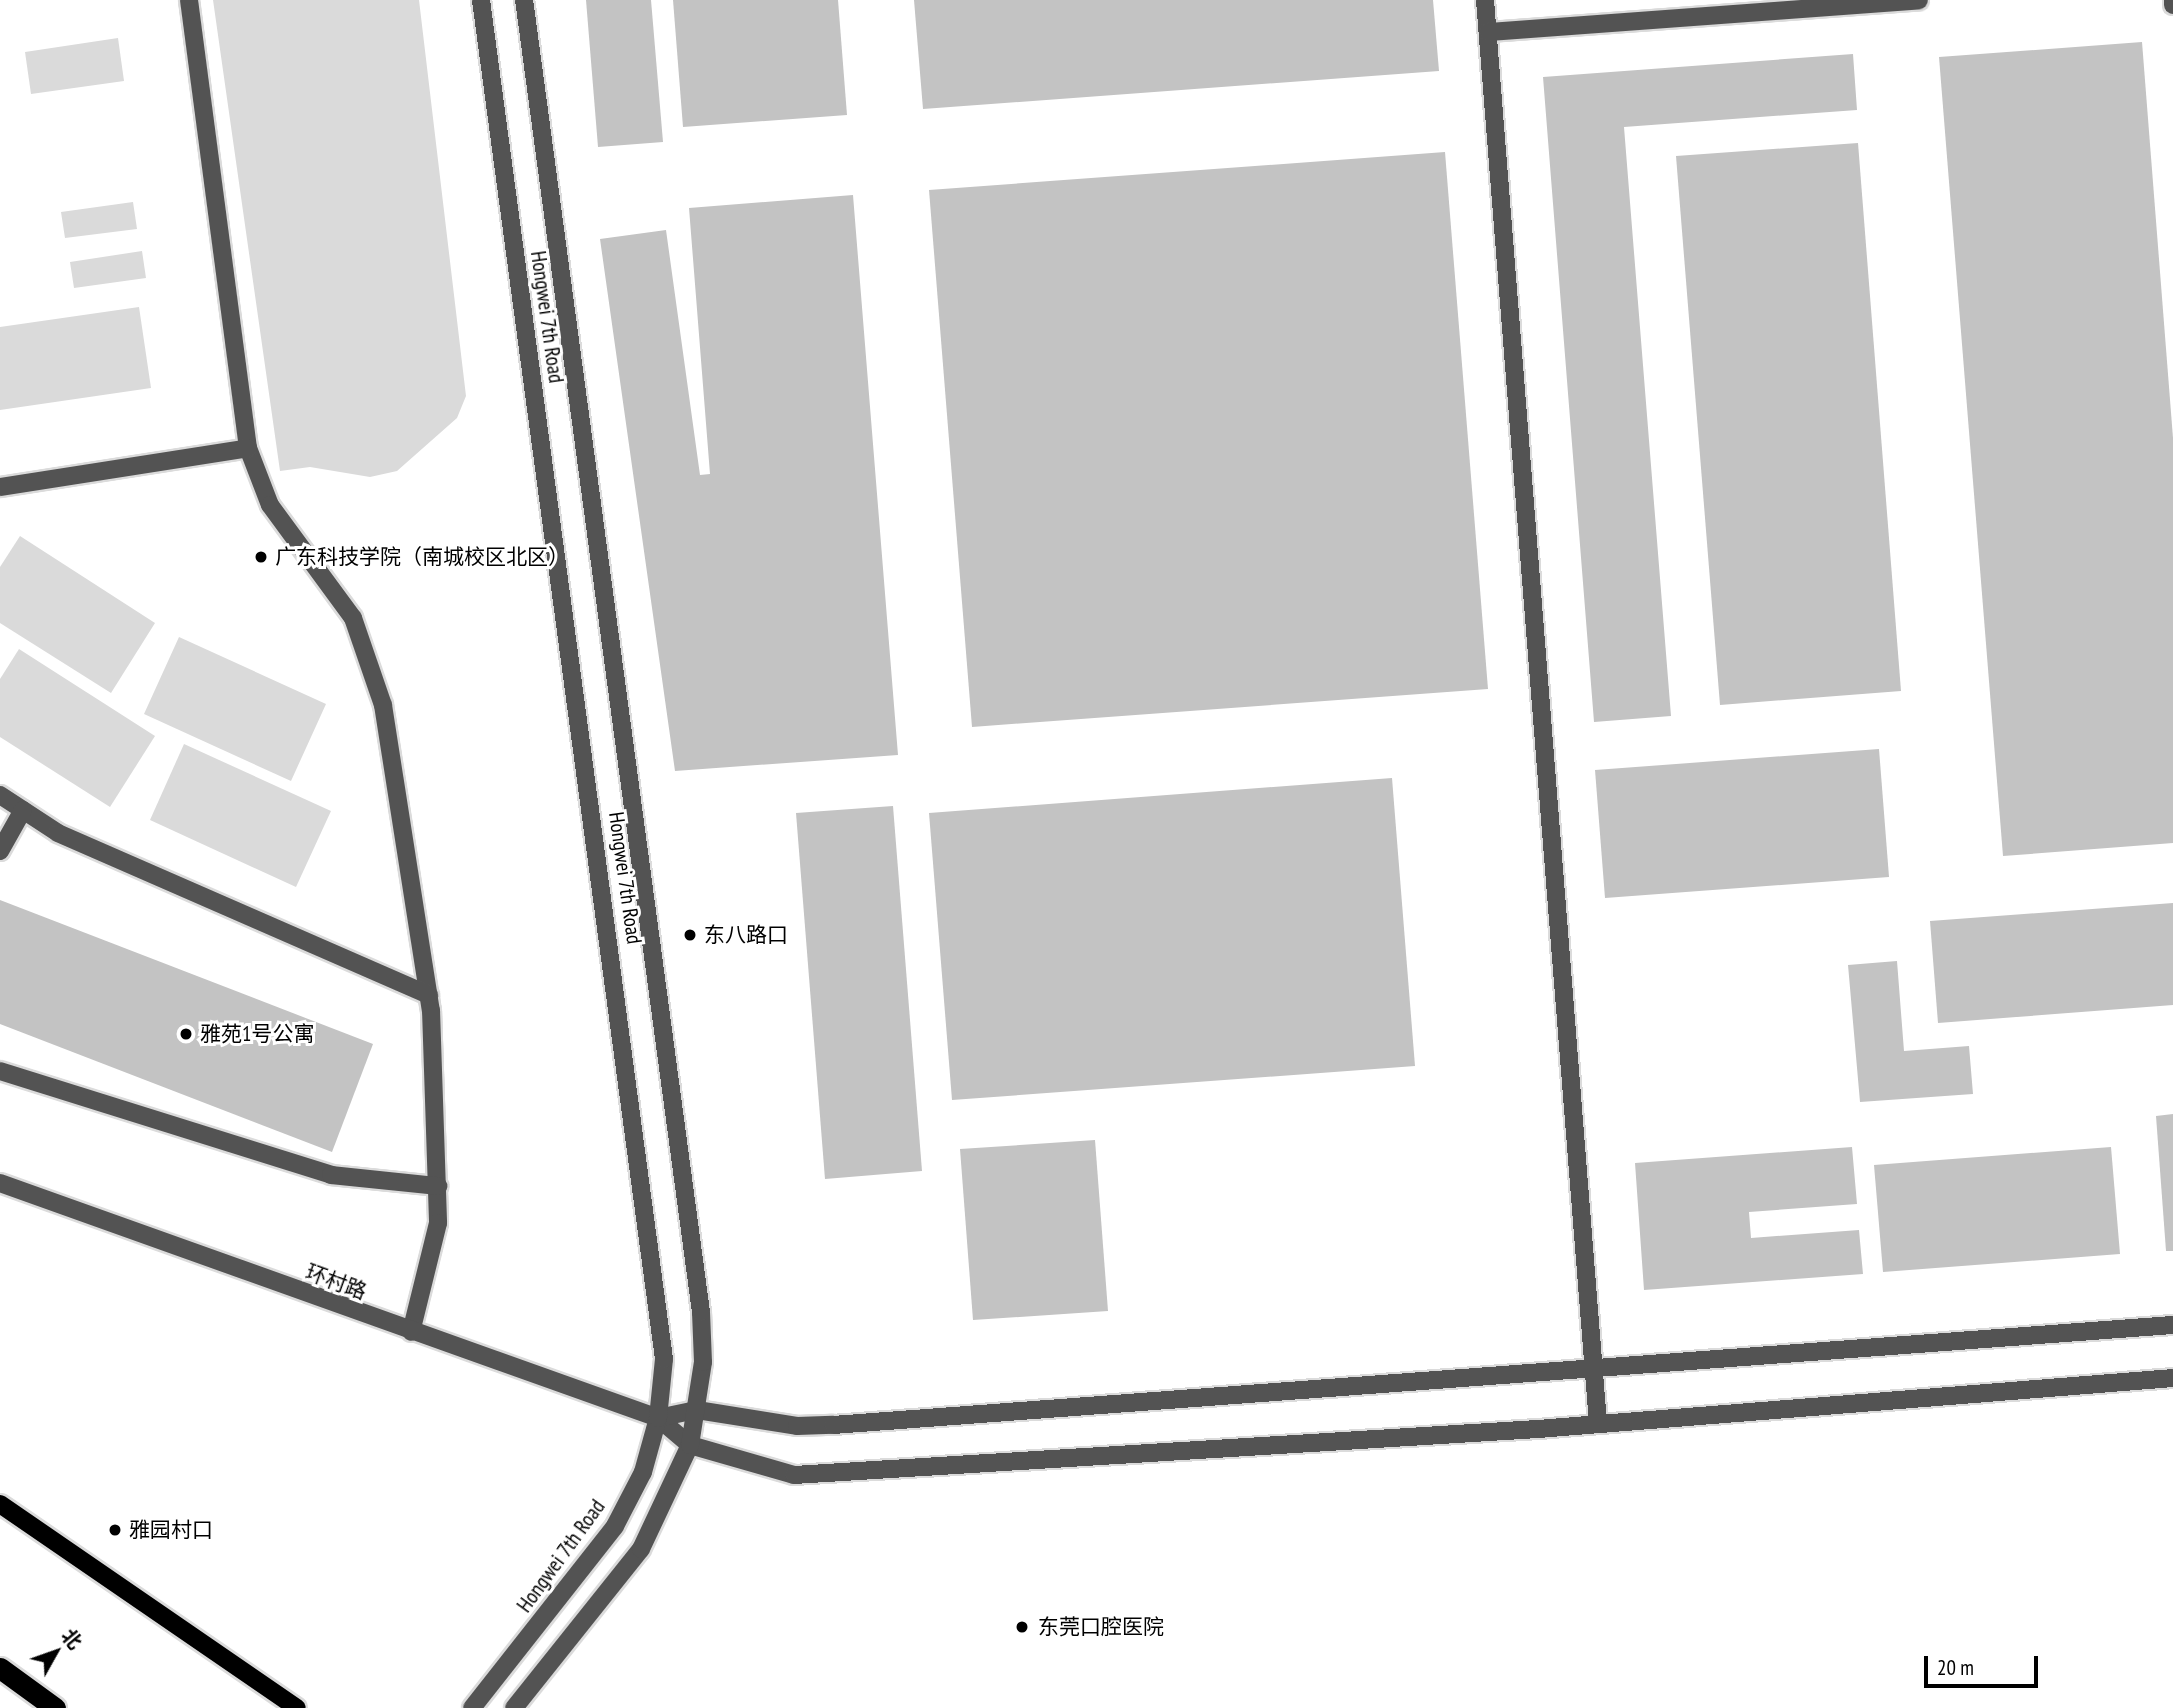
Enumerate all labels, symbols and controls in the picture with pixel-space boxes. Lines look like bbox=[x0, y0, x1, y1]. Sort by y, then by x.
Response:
street label: Hongwei 7th Road bbox=[525, 249, 569, 385]
place label: 广东科技学院（南城校区北区） bbox=[275, 544, 569, 570]
marker: 广东科技学院（南城校区北区） bbox=[253, 549, 269, 565]
street label: Hongwei 7th Road bbox=[603, 810, 647, 946]
place label: 东八路口 bbox=[704, 922, 788, 948]
marker: 东八路口 bbox=[682, 927, 698, 943]
place label: 雅苑1号公寓 bbox=[200, 1021, 314, 1047]
marker: 雅苑1号公寓 bbox=[178, 1026, 194, 1042]
street label: 环村路 bbox=[302, 1259, 370, 1305]
street label: Hongwei 7th Road bbox=[512, 1495, 610, 1617]
place label: 雅园村口 bbox=[129, 1517, 213, 1543]
marker: 雅园村口 bbox=[107, 1522, 123, 1538]
place label: 东莞口腔医院 bbox=[1038, 1614, 1164, 1640]
north arrow bbox=[21, 1617, 91, 1687]
marker: 东莞口腔医院 bbox=[1012, 1617, 1032, 1637]
text: 北 bbox=[57, 1623, 87, 1653]
scale bar bbox=[1928, 1642, 2042, 1686]
text: 20 m bbox=[1937, 1654, 1974, 1681]

